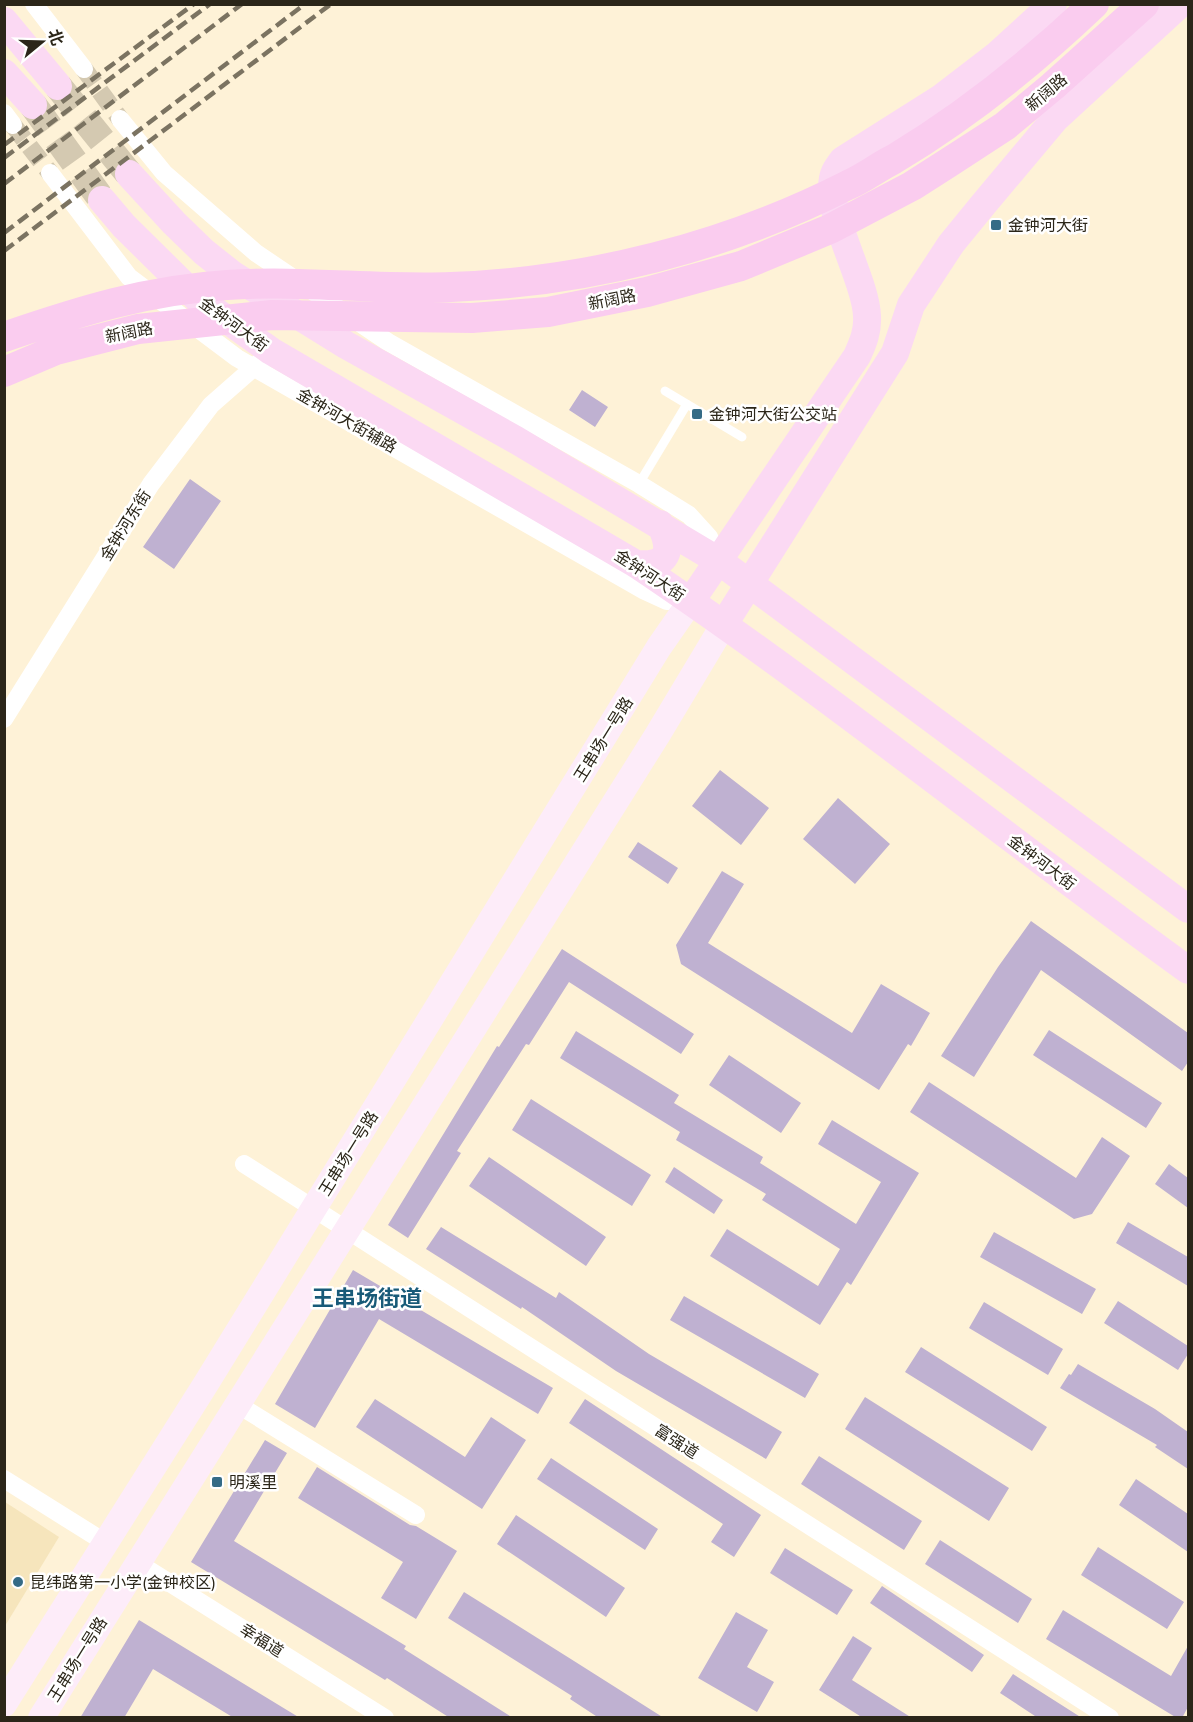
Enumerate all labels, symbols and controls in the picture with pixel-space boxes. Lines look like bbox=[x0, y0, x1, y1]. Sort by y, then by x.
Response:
north arrow bbox=[12, 12, 72, 72]
text: 北 bbox=[44, 26, 68, 48]
street label: 新阔路 bbox=[1021, 69, 1071, 115]
place label: 金钟河大街 bbox=[1008, 215, 1088, 235]
marker: 金钟河大街 bbox=[989, 218, 1003, 232]
street label: 新阔路 bbox=[587, 285, 637, 313]
street label: 金钟河大街 bbox=[196, 292, 272, 356]
street label: 新阔路 bbox=[104, 318, 154, 346]
street label: 金钟河大街辅路 bbox=[293, 383, 401, 457]
place label: 金钟河大街公交站 bbox=[709, 404, 837, 424]
marker: 金钟河大街公交站 bbox=[690, 407, 704, 421]
street label: 金钟河东街 bbox=[95, 486, 155, 564]
street label: 金钟河大街 bbox=[611, 545, 689, 605]
street label: 王串场一号路 bbox=[569, 693, 637, 785]
street label: 金钟河大街 bbox=[1004, 830, 1080, 894]
street label: 王串场一号路 bbox=[314, 1107, 382, 1199]
district label: 王串场街道 bbox=[312, 1284, 422, 1312]
street label: 富强道 bbox=[651, 1420, 703, 1462]
place label: 明溪里 bbox=[229, 1472, 277, 1492]
marker: 明溪里 bbox=[210, 1475, 224, 1489]
place label: 昆纬路第一小学(金钟校区) bbox=[30, 1572, 216, 1592]
marker: 昆纬路第一小学(金钟校区) bbox=[11, 1575, 25, 1589]
street label: 王串场一号路 bbox=[43, 1613, 111, 1705]
street label: 幸福道 bbox=[236, 1619, 288, 1661]

